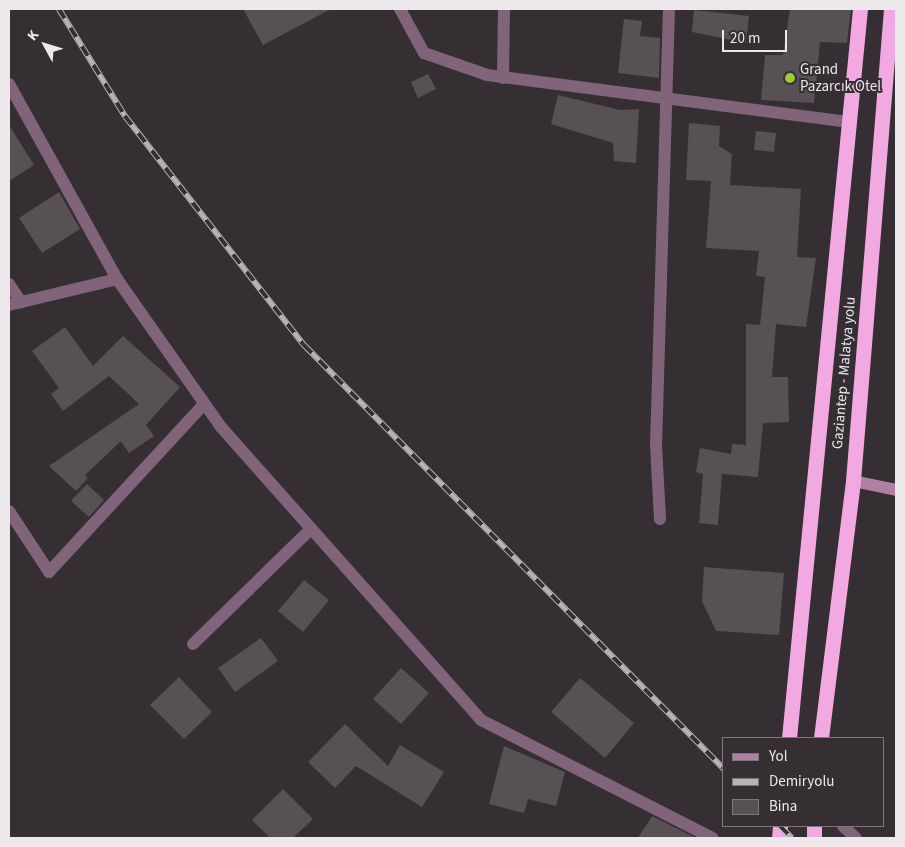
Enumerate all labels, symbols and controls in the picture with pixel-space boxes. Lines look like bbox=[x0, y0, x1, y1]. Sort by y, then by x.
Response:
north arrow bbox=[20, 20, 70, 70]
scale bar bbox=[725, 20, 790, 52]
text: K bbox=[23, 26, 44, 45]
text: 20 m bbox=[730, 28, 760, 49]
place label: Grand Pazarcık Otel bbox=[800, 60, 881, 95]
marker: Grand Pazarcık Otel bbox=[784, 72, 796, 84]
street label: Gaziantep - Malatya yolu bbox=[828, 296, 860, 450]
legend bbox=[722, 737, 885, 827]
text: Yol bbox=[769, 746, 787, 767]
text: Demiryolu bbox=[769, 771, 834, 792]
text: Bina bbox=[769, 796, 797, 817]

